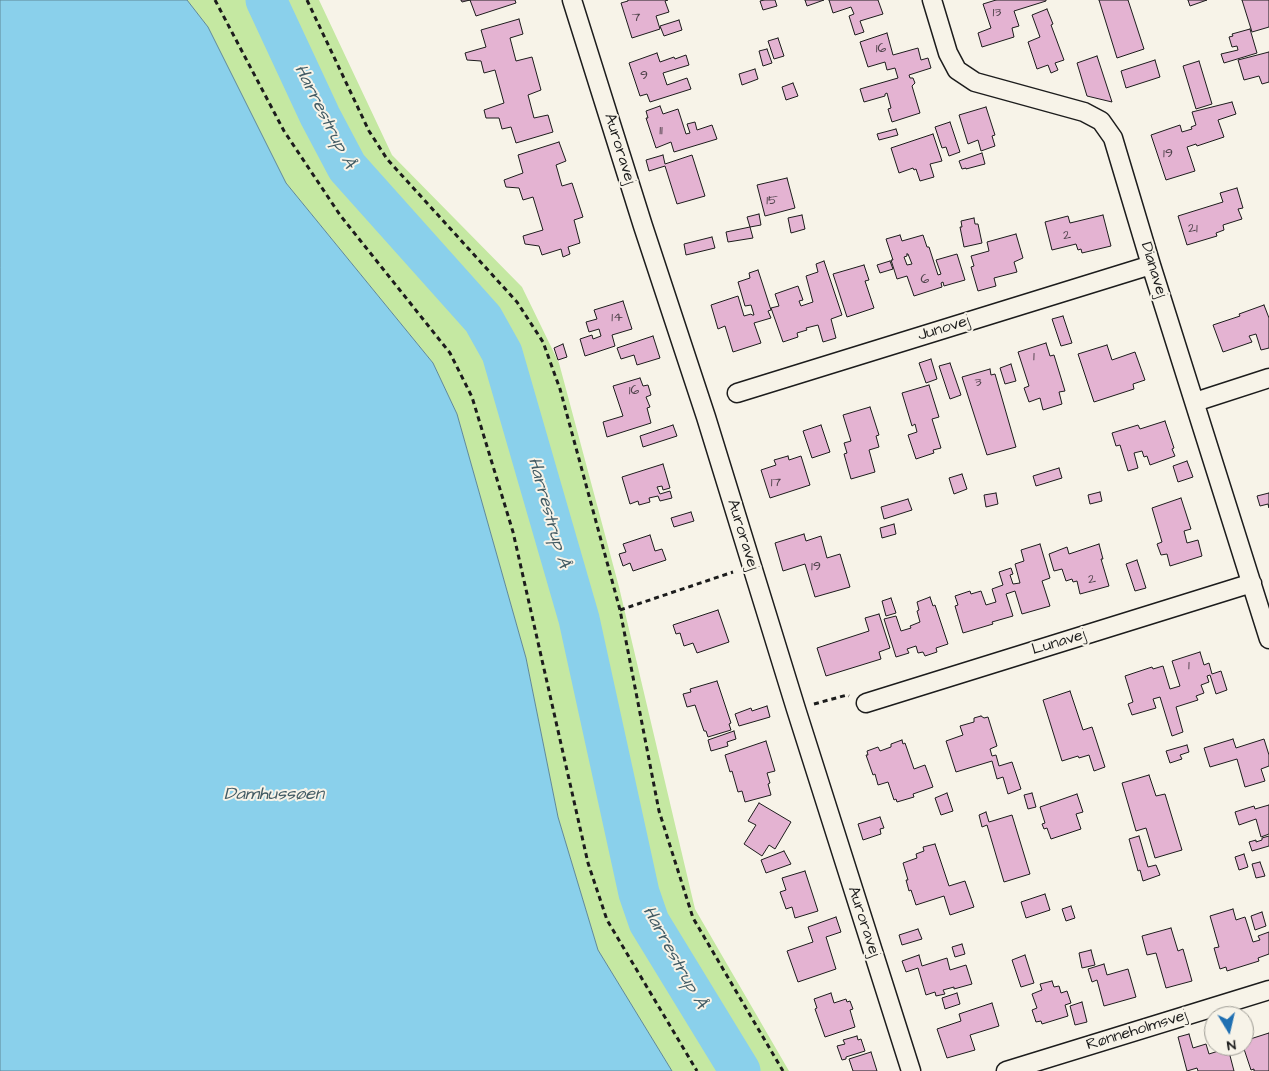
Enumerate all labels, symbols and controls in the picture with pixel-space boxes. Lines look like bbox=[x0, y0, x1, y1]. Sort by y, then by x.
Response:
house number: 13 bbox=[993, 5, 1001, 21]
house number: 7 bbox=[632, 10, 640, 26]
house number: 16 bbox=[876, 41, 886, 57]
water label: Harrestrup Å bbox=[289, 61, 359, 173]
house number: 9 bbox=[640, 68, 648, 84]
street label: Auroravej bbox=[599, 111, 639, 187]
house number: 11 bbox=[659, 123, 663, 139]
house number: 19 bbox=[1163, 146, 1173, 162]
house number: 15 bbox=[766, 193, 778, 209]
house number: 21 bbox=[1188, 221, 1198, 237]
house number: 2 bbox=[1063, 228, 1071, 244]
street label: Dianavej bbox=[1136, 240, 1170, 300]
house number: 6 bbox=[921, 272, 929, 288]
house number: 14 bbox=[611, 310, 623, 326]
street label: Junovej bbox=[916, 312, 972, 346]
house number: 1 bbox=[1033, 349, 1035, 365]
house number: 3 bbox=[974, 375, 982, 391]
house number: 16 bbox=[629, 383, 639, 399]
water label: Harrestrup Å bbox=[522, 455, 574, 571]
house number: 17 bbox=[771, 475, 781, 491]
street label: Auroravej bbox=[722, 497, 762, 573]
house number: 19 bbox=[811, 559, 821, 575]
house number: 2 bbox=[1088, 572, 1096, 588]
street label: Lunavej bbox=[1030, 626, 1088, 660]
house number: 1 bbox=[1188, 658, 1190, 674]
water label: Damhussøen bbox=[224, 784, 324, 806]
street label: Auroravej bbox=[843, 884, 883, 960]
water label: Harrestrup Å bbox=[637, 903, 711, 1013]
north arrow bbox=[1204, 1006, 1254, 1056]
street label: Rønneholmsvej bbox=[1084, 1007, 1190, 1055]
text: N bbox=[1225, 1034, 1237, 1055]

